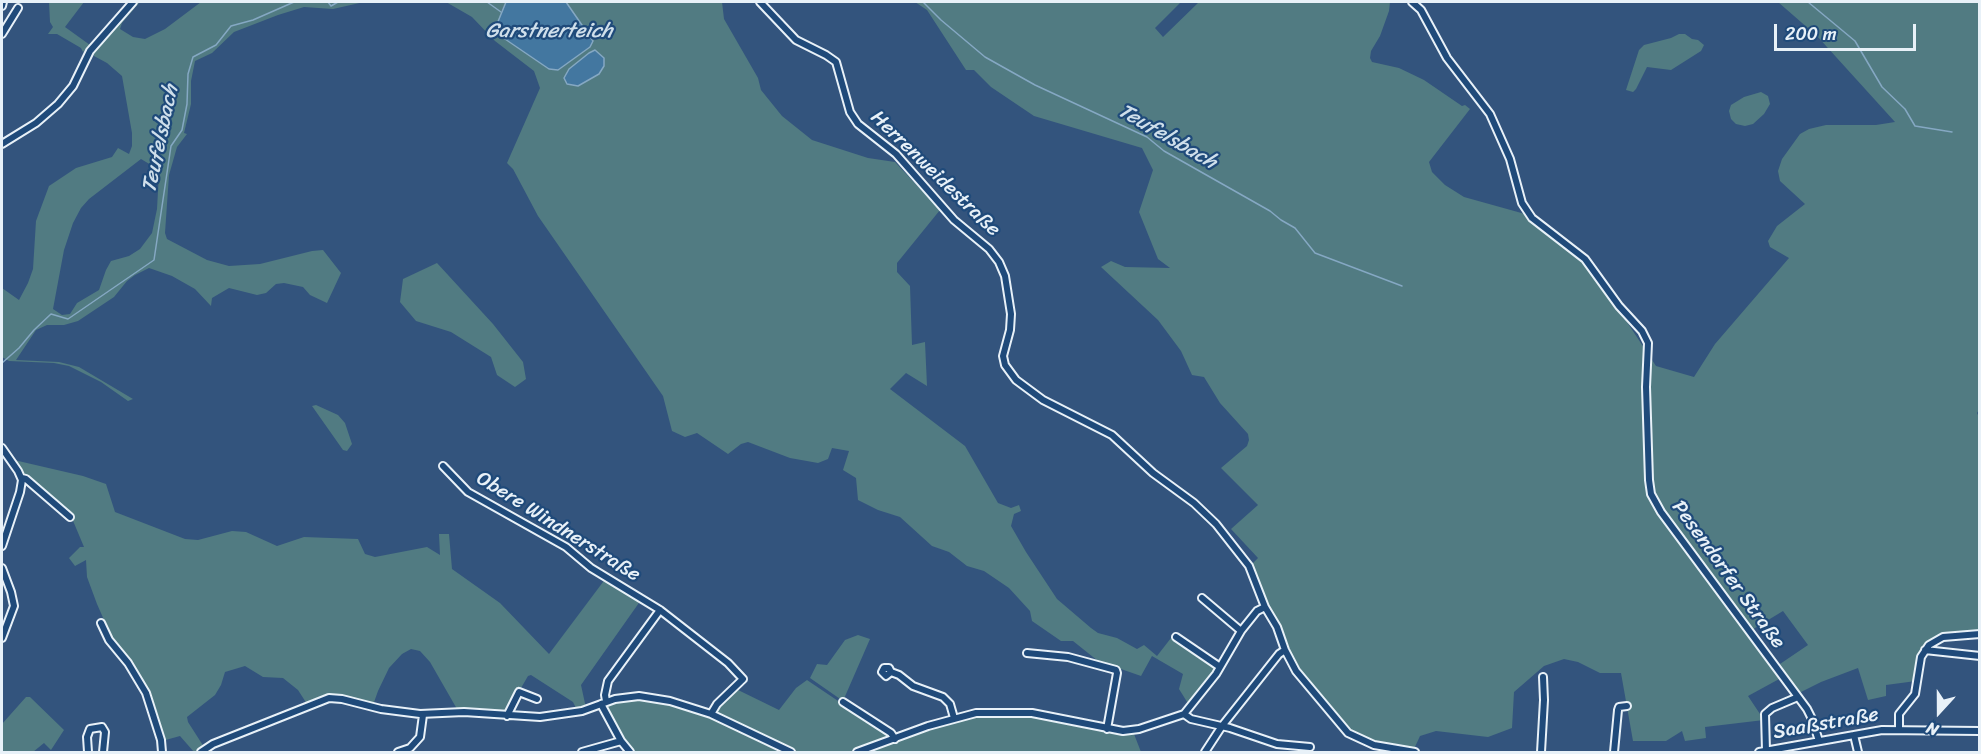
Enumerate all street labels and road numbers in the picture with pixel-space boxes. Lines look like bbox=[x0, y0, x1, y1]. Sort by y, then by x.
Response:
street label: Herrenweidestraße bbox=[865, 106, 1005, 242]
street label: Obere Windnerstraße bbox=[471, 467, 645, 587]
street label: Pesendorfer Straße bbox=[1666, 496, 1790, 654]
street label: Saaßstraße bbox=[1771, 703, 1881, 745]

